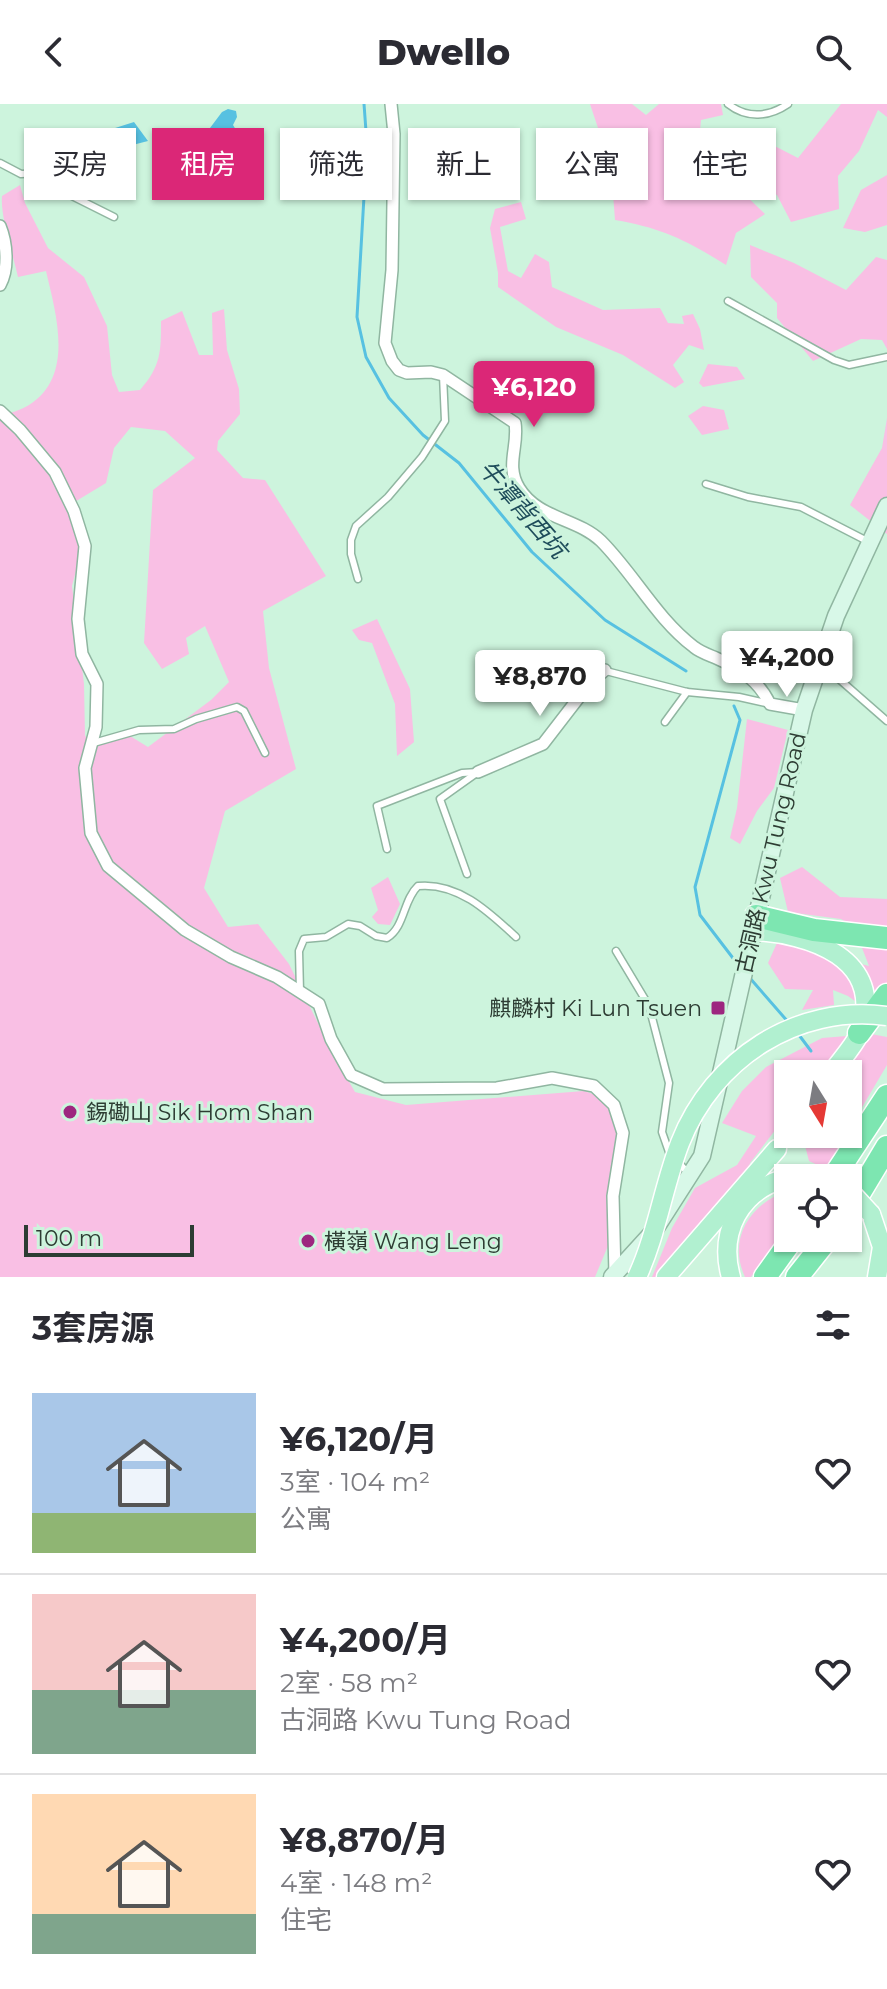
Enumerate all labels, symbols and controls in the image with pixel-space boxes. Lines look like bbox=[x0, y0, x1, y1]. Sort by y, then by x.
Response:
icon: back bbox=[32, 30, 76, 74]
text: Dwello bbox=[377, 30, 510, 74]
icon: search bbox=[811, 30, 855, 74]
chip: 买房 bbox=[24, 128, 136, 200]
chip: 租房 bbox=[152, 128, 264, 200]
chip: 筛选 bbox=[280, 128, 392, 200]
chip: 新上 bbox=[408, 128, 520, 200]
chip: 公寓 bbox=[536, 128, 648, 200]
chip: 住宅 bbox=[664, 128, 776, 200]
pin: ¥6,120 bbox=[469, 361, 599, 429]
text: ¥6,120 bbox=[491, 371, 577, 403]
water label: 牛潭背西坑 bbox=[473, 454, 575, 566]
pin: ¥4,200 bbox=[722, 631, 852, 699]
text: ¥4,200 bbox=[739, 641, 835, 673]
pin: ¥8,870 bbox=[475, 650, 605, 718]
text: ¥8,870 bbox=[493, 660, 587, 692]
street label: 古洞路 Kwu Tung Road bbox=[730, 730, 812, 976]
place label: 麒麟村 Ki Lun Tsuen bbox=[489, 995, 702, 1022]
marker: 麒麟村 Ki Lun Tsuen bbox=[709, 999, 727, 1017]
north arrow bbox=[774, 1060, 862, 1148]
map controls bbox=[774, 1060, 862, 1252]
place label: 錫磡山 Sik Hom Shan bbox=[86, 1099, 313, 1126]
marker: 錫磡山 Sik Hom Shan bbox=[61, 1103, 79, 1121]
button: locate bbox=[774, 1164, 862, 1252]
scale bar bbox=[24, 1221, 194, 1257]
text: 100 m bbox=[36, 1225, 102, 1252]
place label: 橫嶺 Wang Leng bbox=[324, 1228, 502, 1255]
marker: 橫嶺 Wang Leng bbox=[299, 1232, 317, 1250]
icon: filters bbox=[811, 1303, 855, 1347]
text: 3套房源 bbox=[32, 1307, 154, 1349]
text: ¥6,120/月 bbox=[280, 1418, 438, 1460]
icon: home bbox=[96, 1425, 192, 1521]
icon: heart bbox=[811, 1451, 855, 1495]
text: 3室 · 104 m² bbox=[280, 1466, 430, 1498]
text: 公寓 bbox=[280, 1503, 332, 1535]
text: ¥4,200/月 bbox=[280, 1619, 451, 1661]
icon: home bbox=[96, 1626, 192, 1722]
icon: heart bbox=[811, 1652, 855, 1696]
text: 2室 · 58 m² bbox=[280, 1667, 418, 1699]
text: 古洞路 Kwu Tung Road bbox=[280, 1704, 572, 1736]
text: ¥8,870/月 bbox=[280, 1819, 449, 1861]
icon: home bbox=[96, 1826, 192, 1922]
icon: heart bbox=[811, 1852, 855, 1896]
text: 4室 · 148 m² bbox=[280, 1867, 432, 1899]
text: 住宅 bbox=[280, 1904, 332, 1936]

